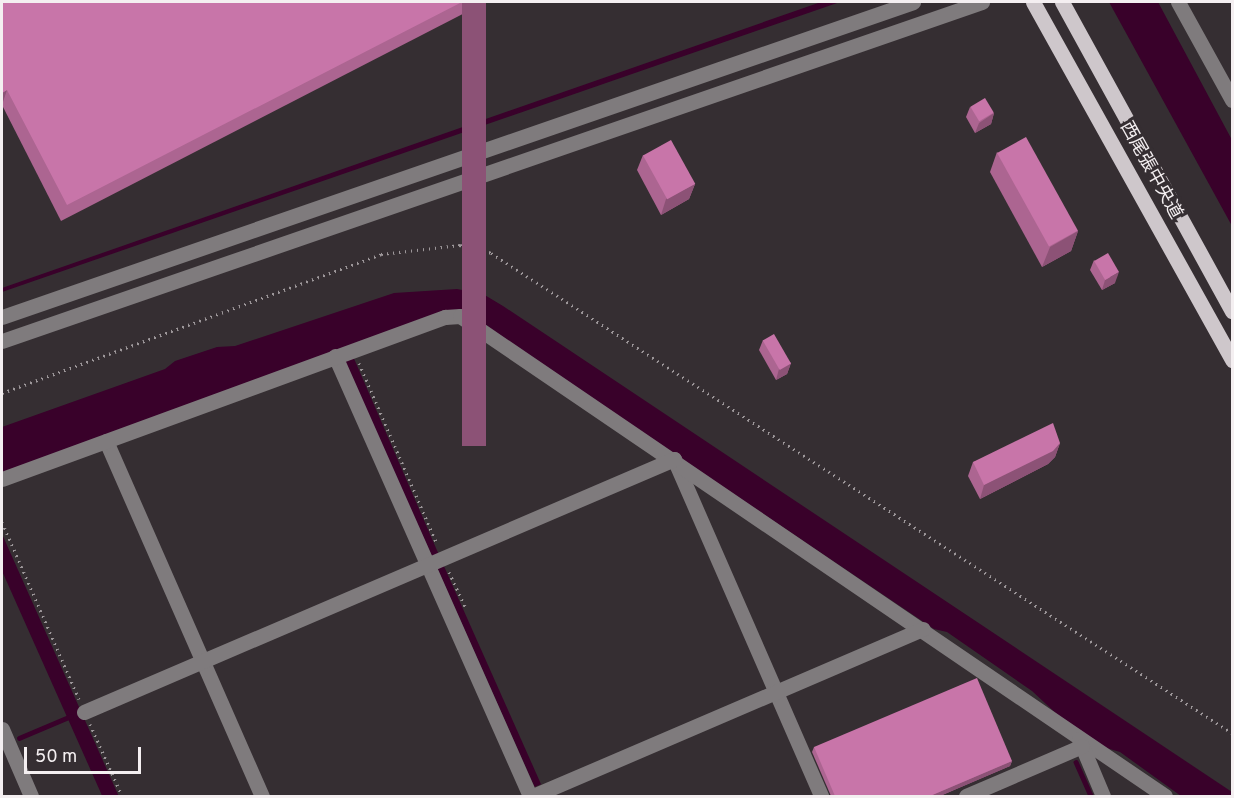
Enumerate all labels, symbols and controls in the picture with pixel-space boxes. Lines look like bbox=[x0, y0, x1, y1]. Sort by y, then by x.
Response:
street label: 西尾張中央道 bbox=[1114, 119, 1186, 223]
scale bar bbox=[27, 735, 144, 773]
text: 50 m bbox=[35, 746, 77, 769]

